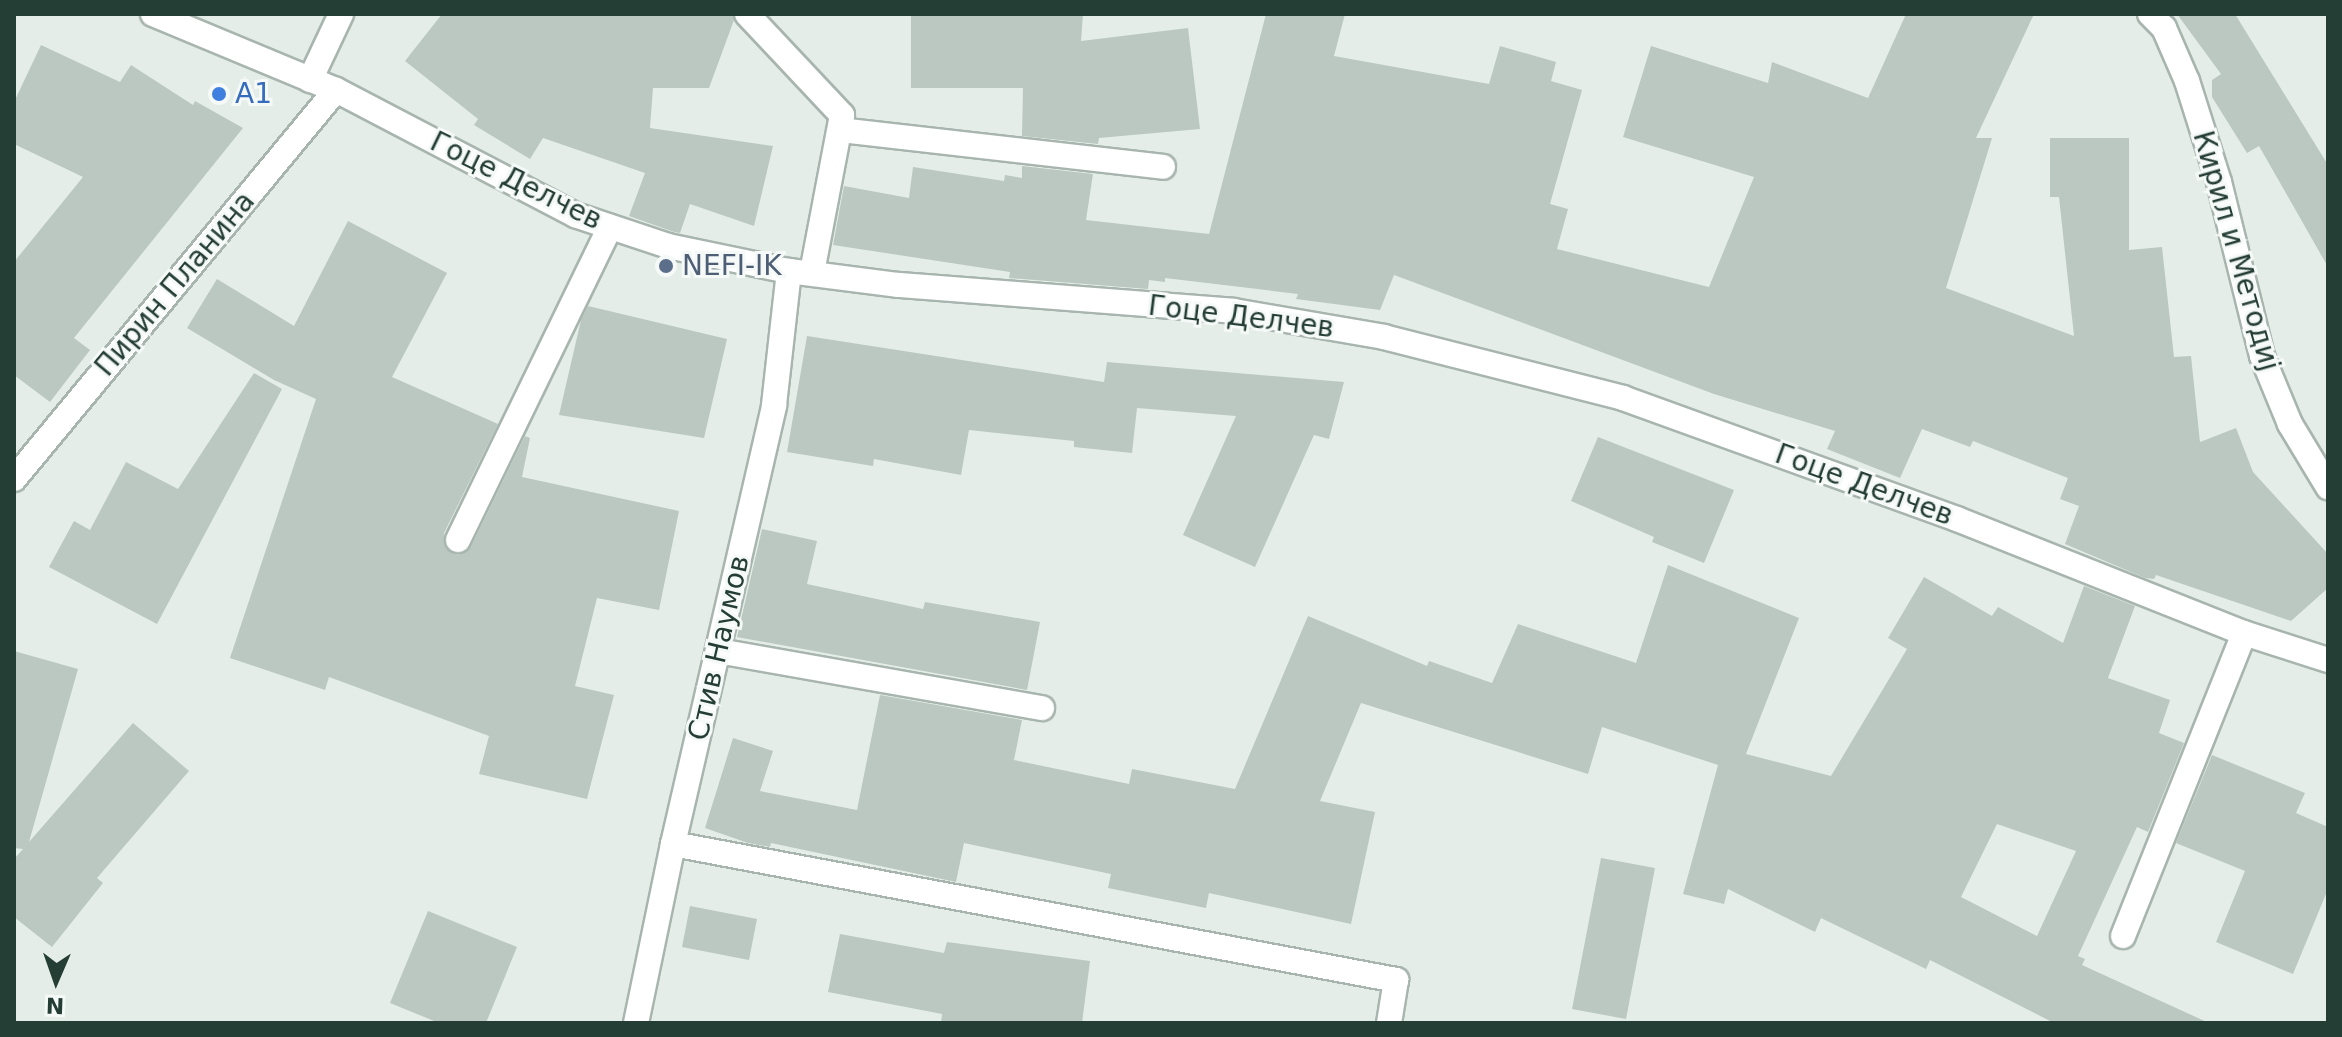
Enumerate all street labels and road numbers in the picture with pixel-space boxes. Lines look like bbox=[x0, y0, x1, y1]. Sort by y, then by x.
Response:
street label: Гоце Делчев bbox=[425, 125, 607, 237]
street label: Кирил и Методиј bbox=[2186, 127, 2286, 375]
street label: Пирин Планина bbox=[88, 185, 262, 383]
street label: Гоце Делчев bbox=[1146, 289, 1336, 345]
street label: Гоце Делчев bbox=[1771, 437, 1957, 533]
street label: Стив Наумов bbox=[681, 552, 757, 744]

